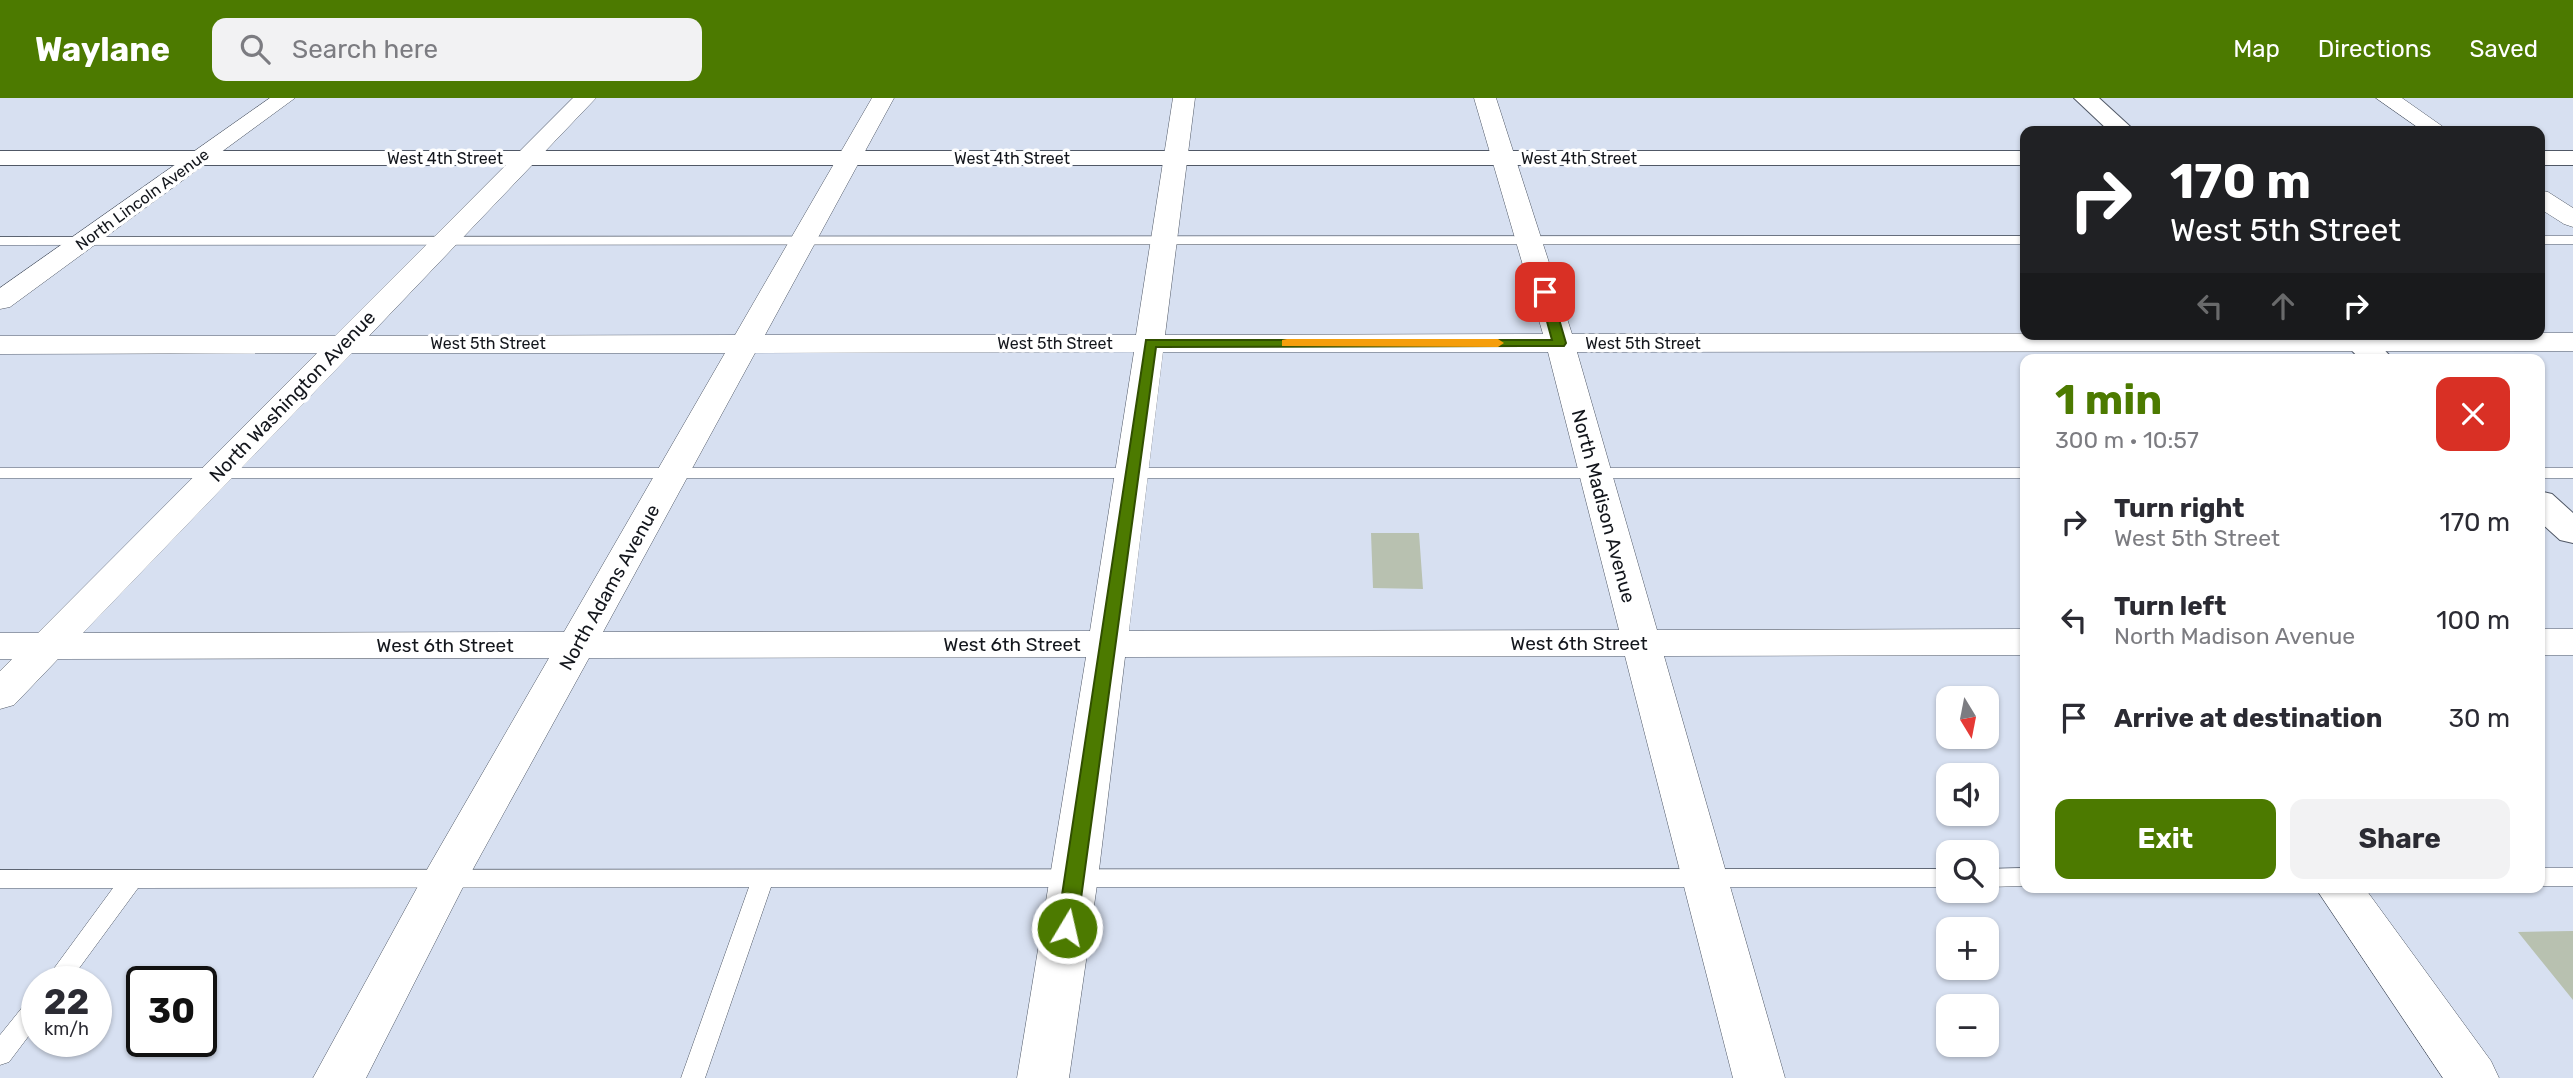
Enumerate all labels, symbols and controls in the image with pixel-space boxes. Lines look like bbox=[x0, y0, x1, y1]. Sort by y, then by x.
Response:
search box bbox=[212, 18, 702, 81]
text: Waylane bbox=[35, 30, 170, 69]
icon: search bbox=[236, 30, 274, 68]
text: Search here bbox=[292, 34, 438, 65]
text: Map bbox=[2233, 35, 2280, 63]
text: Directions bbox=[2318, 35, 2431, 63]
text: Saved bbox=[2469, 35, 2538, 63]
street label: North Lincoln Avenue bbox=[72, 145, 213, 254]
street label: West 4th Street bbox=[387, 149, 503, 168]
street label: West 4th Street bbox=[954, 149, 1070, 168]
street label: West 4th Street bbox=[1521, 149, 1637, 168]
text: 170 m bbox=[2170, 152, 2311, 210]
icon: right bbox=[2055, 154, 2146, 245]
text: West 5th Street bbox=[2170, 211, 2401, 249]
pin bbox=[1515, 262, 1575, 322]
icon: arrive bbox=[1526, 273, 1564, 311]
icon: left bbox=[2191, 287, 2229, 325]
icon: ahead bbox=[2264, 287, 2302, 325]
icon: right bbox=[2337, 287, 2375, 325]
street label: North Washington Avenue bbox=[204, 306, 380, 487]
street label: West 5th Street bbox=[430, 334, 546, 353]
street label: West 5th Street bbox=[997, 334, 1113, 353]
street label: West 5th Street bbox=[1585, 334, 1701, 353]
text: 1 min bbox=[2055, 375, 2162, 425]
button: close bbox=[2436, 377, 2510, 451]
street label: North Madison Avenue bbox=[1567, 407, 1640, 605]
text: 300 m · 10:57 bbox=[2055, 426, 2199, 454]
text: Turn right bbox=[2114, 493, 2244, 524]
street label: North Adams Avenue bbox=[554, 500, 665, 674]
icon: right bbox=[2055, 503, 2093, 541]
text: 170 m bbox=[2440, 507, 2510, 538]
text: West 5th Street bbox=[2114, 524, 2280, 552]
text: Turn left bbox=[2114, 591, 2226, 622]
icon: left bbox=[2055, 601, 2093, 639]
text: 100 m bbox=[2436, 605, 2510, 636]
text: North Madison Avenue bbox=[2114, 622, 2355, 650]
street label: West 6th Street bbox=[1510, 632, 1648, 655]
street label: West 6th Street bbox=[943, 633, 1081, 656]
street label: West 6th Street bbox=[376, 634, 514, 657]
north arrow bbox=[1936, 686, 1998, 749]
map controls bbox=[1936, 686, 1999, 1057]
icon: arrive bbox=[2055, 699, 2093, 737]
text: Arrive at destination bbox=[2114, 703, 2382, 734]
text: 30 m bbox=[2448, 703, 2510, 734]
button: sound bbox=[1936, 763, 1999, 826]
button: Exit bbox=[2055, 799, 2276, 879]
button: Share bbox=[2290, 799, 2510, 879]
button: search bbox=[1936, 840, 1999, 903]
position arrow bbox=[1030, 891, 1104, 965]
button: + bbox=[1936, 917, 1999, 980]
speed limit sign: 30 bbox=[126, 966, 217, 1057]
text: 22 bbox=[44, 981, 89, 1023]
button: − bbox=[1936, 994, 1999, 1057]
text: km/h bbox=[44, 1018, 89, 1040]

